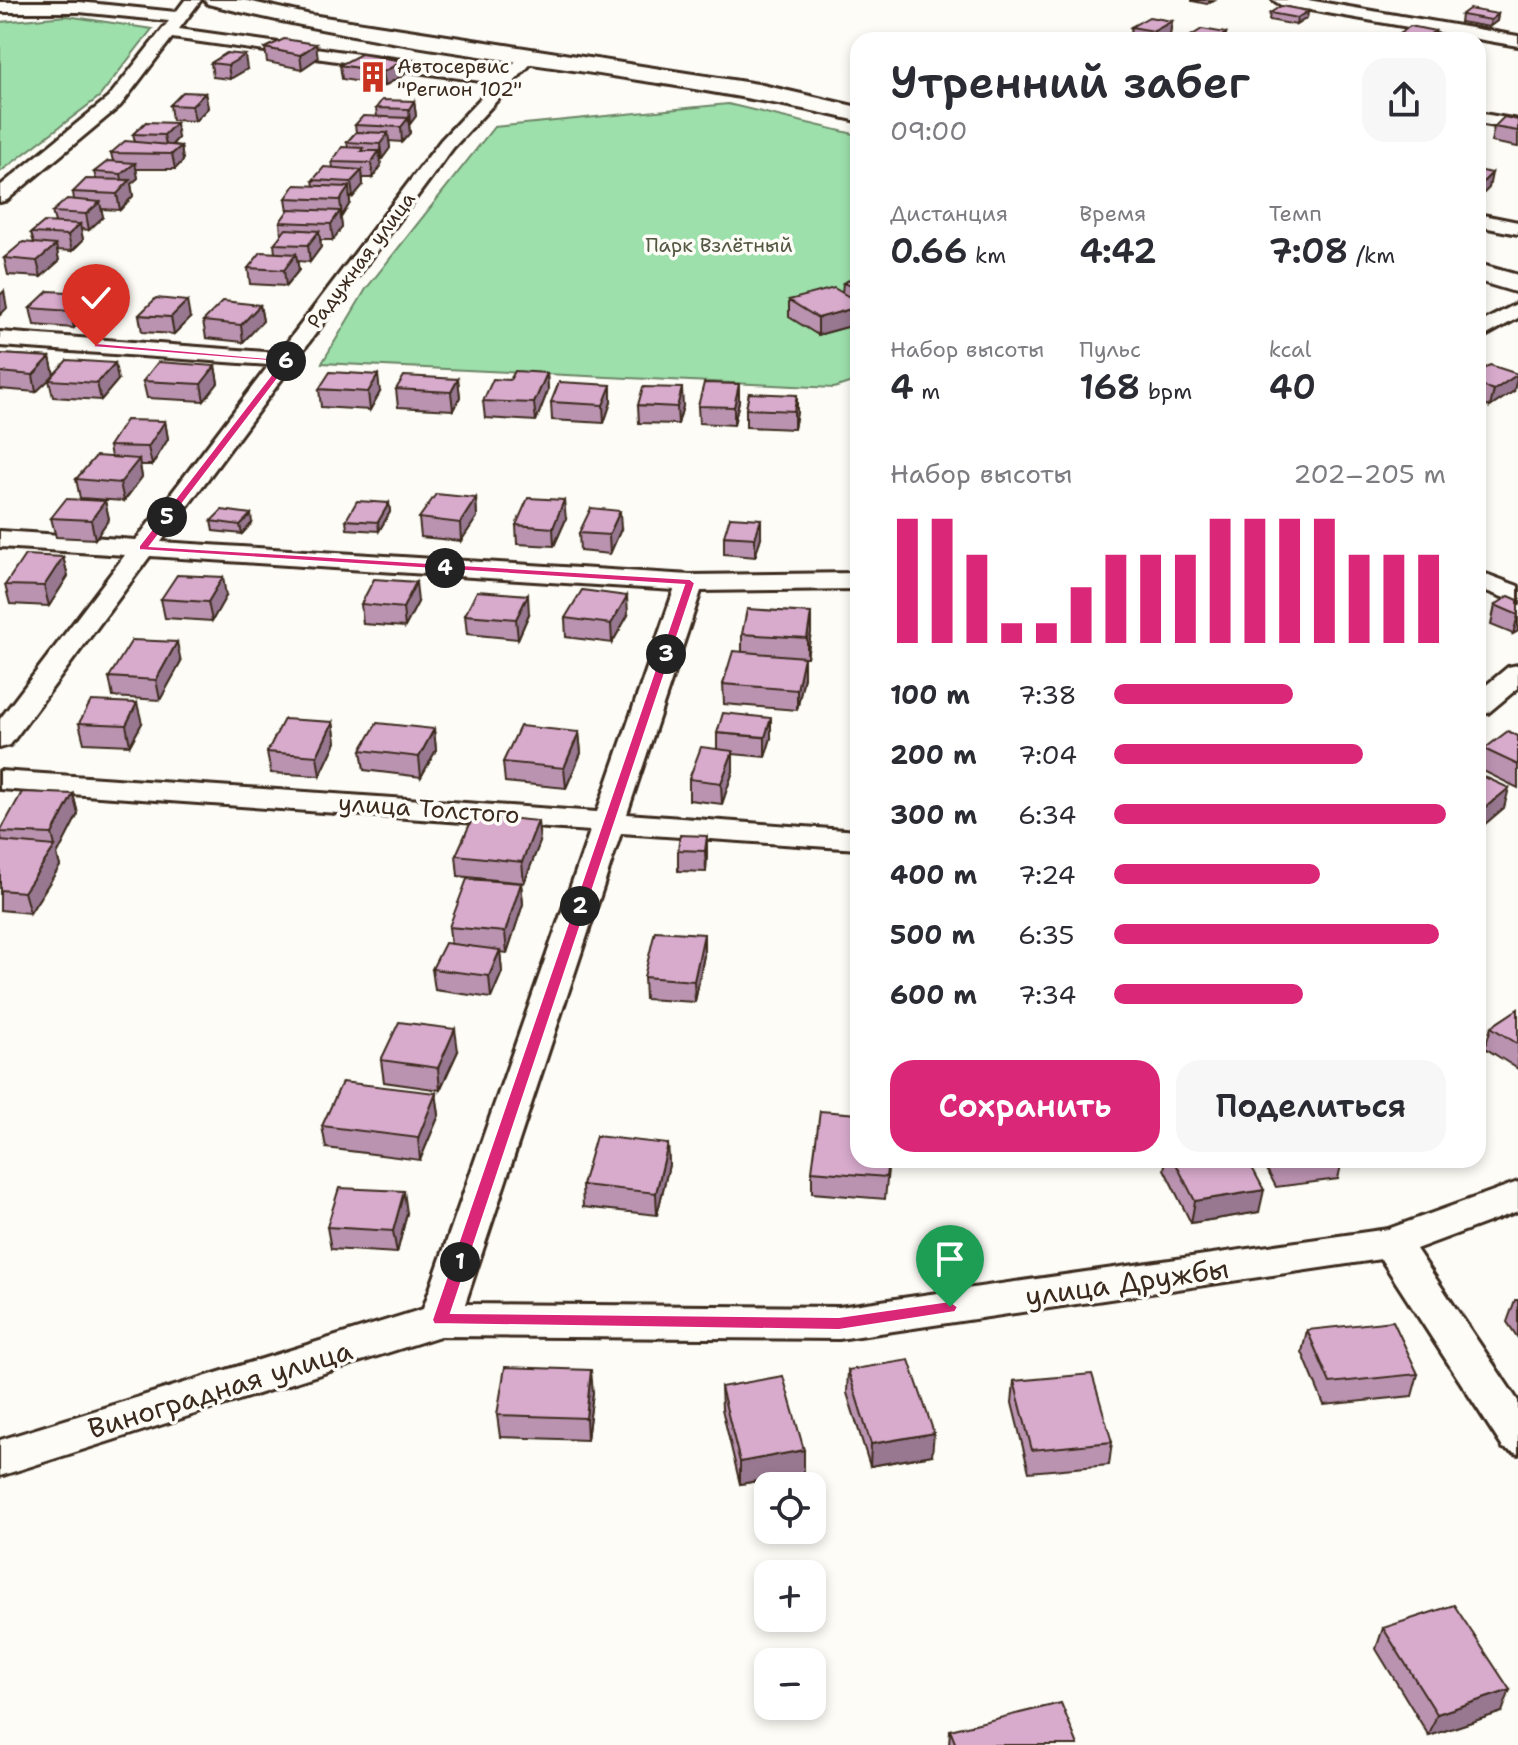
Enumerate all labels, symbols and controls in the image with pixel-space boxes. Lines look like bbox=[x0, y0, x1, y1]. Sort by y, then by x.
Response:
place label: Автосервис "Регион 102" bbox=[397, 53, 522, 102]
text: Утренний забег bbox=[890, 53, 1250, 112]
button: share bbox=[1362, 58, 1446, 142]
building icon: Автосервис "Регион 102" bbox=[356, 60, 390, 94]
text: 09:00 bbox=[890, 113, 968, 148]
street label: Радужная улица bbox=[301, 186, 421, 334]
text: Дистанция bbox=[890, 199, 1008, 228]
text: Время bbox=[1079, 199, 1146, 228]
text: Темп bbox=[1269, 199, 1322, 228]
text: 0.66 bbox=[890, 228, 967, 274]
text: 4:42 bbox=[1079, 228, 1157, 274]
text: 7:08 bbox=[1269, 228, 1348, 274]
park label: Парк Взлётный bbox=[645, 232, 793, 258]
text: km bbox=[967, 241, 1006, 270]
text: /km bbox=[1348, 241, 1395, 270]
pin bbox=[62, 264, 130, 346]
icon: check bbox=[74, 276, 118, 320]
text: Набор высоты bbox=[890, 335, 1044, 364]
text: Пульс bbox=[1079, 335, 1141, 364]
text: kcal bbox=[1269, 335, 1311, 364]
pin: 6 bbox=[266, 341, 306, 381]
text: 6 bbox=[278, 346, 294, 375]
text: 4 bbox=[890, 364, 914, 410]
text: 168 bbox=[1079, 364, 1140, 410]
text: 40 bbox=[1269, 364, 1316, 410]
text: m bbox=[914, 377, 940, 406]
text: bpm bbox=[1140, 377, 1192, 406]
text: Набор высоты bbox=[890, 456, 1072, 491]
text: 202–205 m bbox=[1293, 456, 1446, 491]
pin: 5 bbox=[147, 497, 187, 537]
text: 5 bbox=[160, 502, 174, 531]
pin: 4 bbox=[425, 548, 465, 588]
text: 4 bbox=[437, 553, 453, 582]
pin: 3 bbox=[646, 634, 686, 674]
text: 3 bbox=[658, 639, 674, 668]
text: 100 m bbox=[890, 677, 970, 712]
text: 7:38 bbox=[1018, 677, 1077, 712]
text: 200 m bbox=[890, 737, 977, 772]
text: 7:04 bbox=[1018, 737, 1077, 772]
street label: улица Толстого bbox=[337, 787, 521, 831]
text: 300 m bbox=[890, 797, 977, 832]
text: 6:34 bbox=[1018, 797, 1076, 832]
text: 400 m bbox=[890, 857, 977, 892]
text: 7:24 bbox=[1018, 857, 1076, 892]
pin: 2 bbox=[560, 886, 600, 926]
text: 2 bbox=[572, 891, 588, 920]
text: 500 m bbox=[890, 917, 975, 952]
text: 6:35 bbox=[1018, 917, 1074, 952]
text: 600 m bbox=[890, 977, 977, 1012]
text: 7:34 bbox=[1018, 977, 1076, 1012]
button: Сохранить bbox=[890, 1060, 1160, 1152]
button: Поделиться bbox=[1176, 1060, 1446, 1152]
pin bbox=[916, 1225, 984, 1307]
icon: arrive bbox=[928, 1237, 972, 1281]
pin: 1 bbox=[440, 1242, 480, 1282]
text: 1 bbox=[455, 1247, 465, 1276]
street label: улица Дружбы bbox=[1023, 1249, 1231, 1315]
street label: Виноградная улица bbox=[83, 1331, 357, 1447]
map controls bbox=[754, 1472, 826, 1720]
button: locate bbox=[754, 1472, 826, 1544]
button: + bbox=[754, 1560, 826, 1632]
button: − bbox=[754, 1648, 826, 1720]

